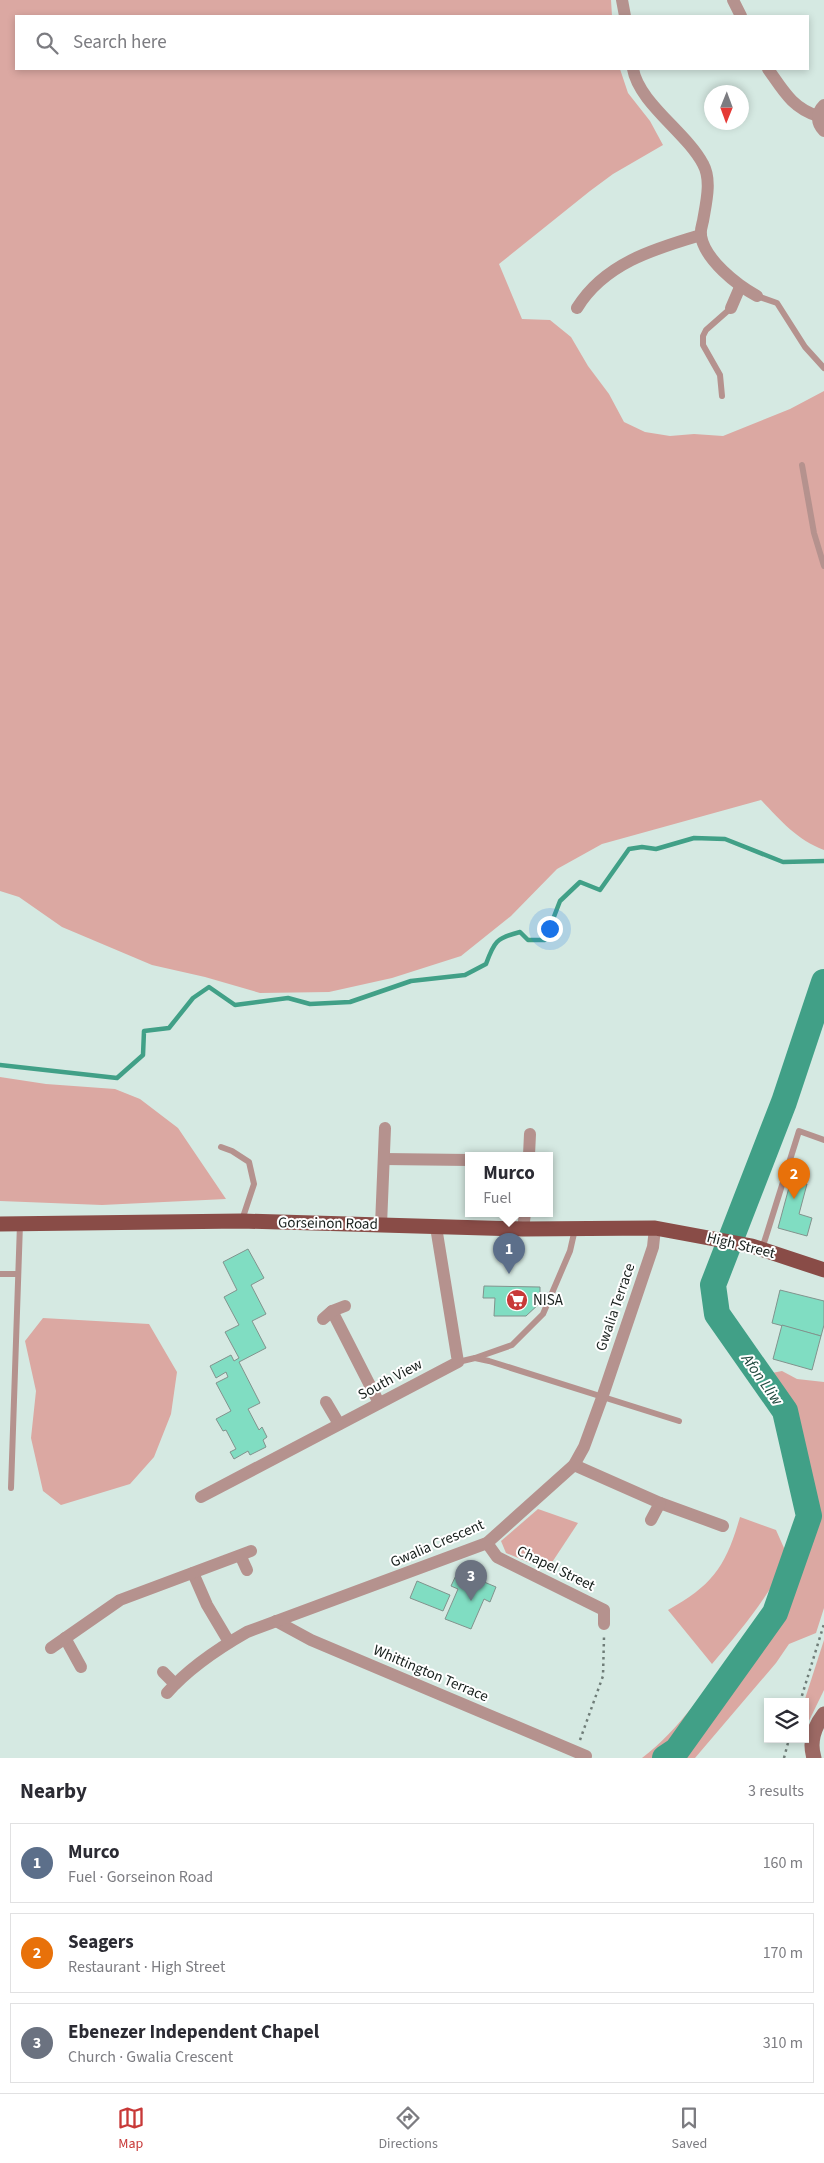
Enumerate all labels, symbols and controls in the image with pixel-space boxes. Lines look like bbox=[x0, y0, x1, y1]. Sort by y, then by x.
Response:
search box bbox=[15, 15, 809, 70]
icon: search bbox=[33, 29, 61, 57]
text: Search here bbox=[73, 29, 167, 56]
north arrow bbox=[704, 85, 749, 130]
your location bbox=[537, 916, 563, 942]
popup bbox=[465, 1152, 553, 1217]
pin: 2 bbox=[778, 1158, 810, 1199]
text: Murco bbox=[483, 1160, 535, 1187]
text: Fuel bbox=[483, 1187, 512, 1209]
street label: Gorseinon Road bbox=[278, 1212, 378, 1235]
street label: High Street bbox=[704, 1227, 777, 1264]
pin: 1 bbox=[493, 1233, 525, 1274]
street label: Gwalia Terrace bbox=[591, 1260, 640, 1354]
supermarket icon: NISA bbox=[505, 1288, 529, 1312]
place label: NISA bbox=[533, 1290, 564, 1311]
water label: Afon Lliw bbox=[736, 1348, 788, 1410]
street label: South View bbox=[354, 1354, 426, 1405]
street label: Gwalia Crescent bbox=[387, 1514, 487, 1573]
street label: Chapel Street bbox=[513, 1540, 598, 1596]
pin: 3 bbox=[455, 1560, 487, 1601]
street label: Whittington Terrace bbox=[370, 1640, 492, 1707]
map controls bbox=[764, 1698, 809, 1743]
button: layers bbox=[764, 1698, 809, 1743]
text: Nearby bbox=[20, 1776, 87, 1806]
text: 3 results bbox=[748, 1780, 804, 1802]
text: Murco bbox=[68, 1839, 120, 1866]
text: 1 bbox=[33, 1852, 41, 1874]
text: 160 m bbox=[763, 1852, 803, 1874]
text: Fuel · Gorseinon Road bbox=[68, 1866, 213, 1888]
text: Seagers bbox=[68, 1929, 134, 1956]
text: 2 bbox=[33, 1942, 41, 1964]
text: 170 m bbox=[763, 1942, 803, 1964]
text: Restaurant · High Street bbox=[68, 1956, 225, 1978]
text: Ebenezer Independent Chapel bbox=[68, 2019, 319, 2046]
text: 3 bbox=[33, 2032, 41, 2054]
text: 310 m bbox=[763, 2032, 803, 2054]
text: Church · Gwalia Crescent bbox=[68, 2046, 233, 2068]
tab: Map bbox=[117, 2104, 145, 2154]
tab: Directions bbox=[379, 2104, 438, 2154]
tab: Saved bbox=[671, 2104, 707, 2154]

